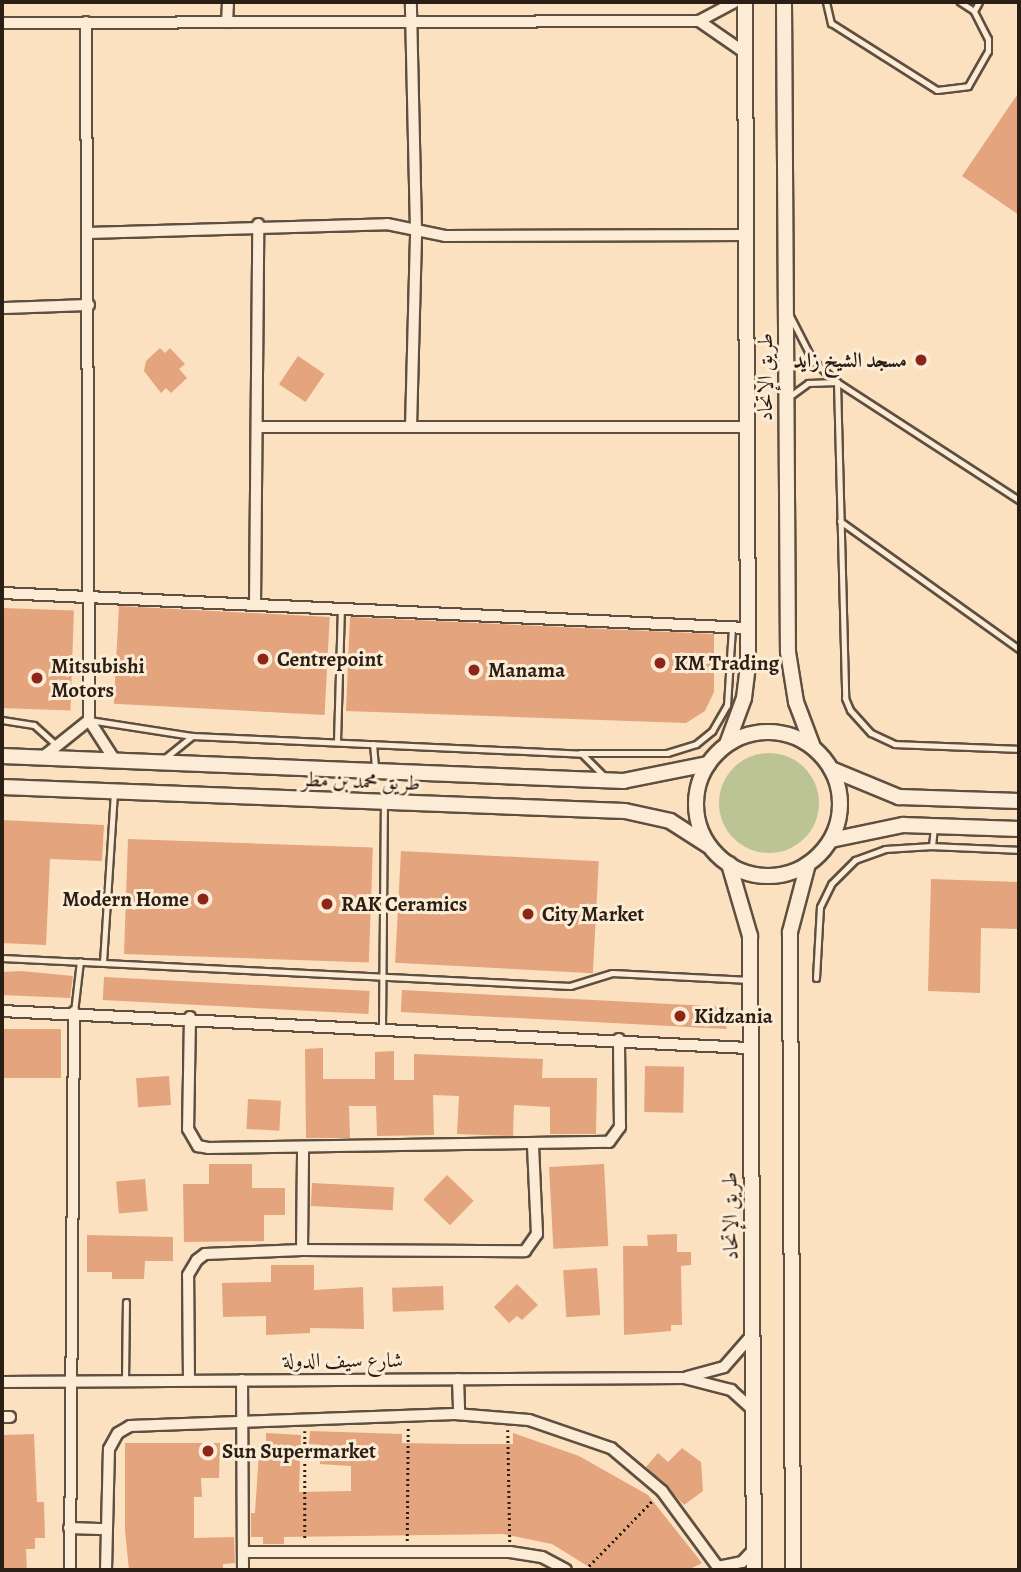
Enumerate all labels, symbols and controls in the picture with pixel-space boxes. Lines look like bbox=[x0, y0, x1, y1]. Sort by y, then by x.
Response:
street label: طريق اﻹتحاد bbox=[752, 333, 778, 421]
place label: مسجد الشيخ زايد bbox=[793, 347, 907, 373]
marker: مسجد الشيخ زايد bbox=[913, 352, 929, 368]
place label: Centrepoint bbox=[277, 646, 383, 672]
place label: KM Trading bbox=[674, 650, 779, 676]
marker: Centrepoint bbox=[255, 651, 271, 667]
place label: Mitsubishi Motors bbox=[51, 653, 145, 703]
marker: KM Trading bbox=[652, 655, 668, 671]
place label: Manama bbox=[488, 657, 565, 683]
marker: Manama bbox=[466, 662, 482, 678]
marker: Mitsubishi Motors bbox=[29, 670, 45, 686]
street label: طريق محمد بن مطر bbox=[301, 766, 421, 796]
place label: Modern Home bbox=[62, 886, 189, 912]
marker: Modern Home bbox=[195, 891, 211, 907]
place label: RAK Ceramics bbox=[341, 891, 467, 917]
marker: RAK Ceramics bbox=[319, 896, 335, 912]
place label: City Market bbox=[542, 901, 644, 927]
marker: City Market bbox=[520, 906, 536, 922]
place label: Kidzania bbox=[694, 1003, 773, 1029]
marker: Kidzania bbox=[672, 1008, 688, 1024]
street label: طريق اﻹتحاد bbox=[717, 1172, 743, 1260]
street label: شارع سيف الدولة bbox=[283, 1347, 403, 1373]
place label: Sun Supermarket bbox=[222, 1438, 376, 1464]
marker: Sun Supermarket bbox=[200, 1443, 216, 1459]

